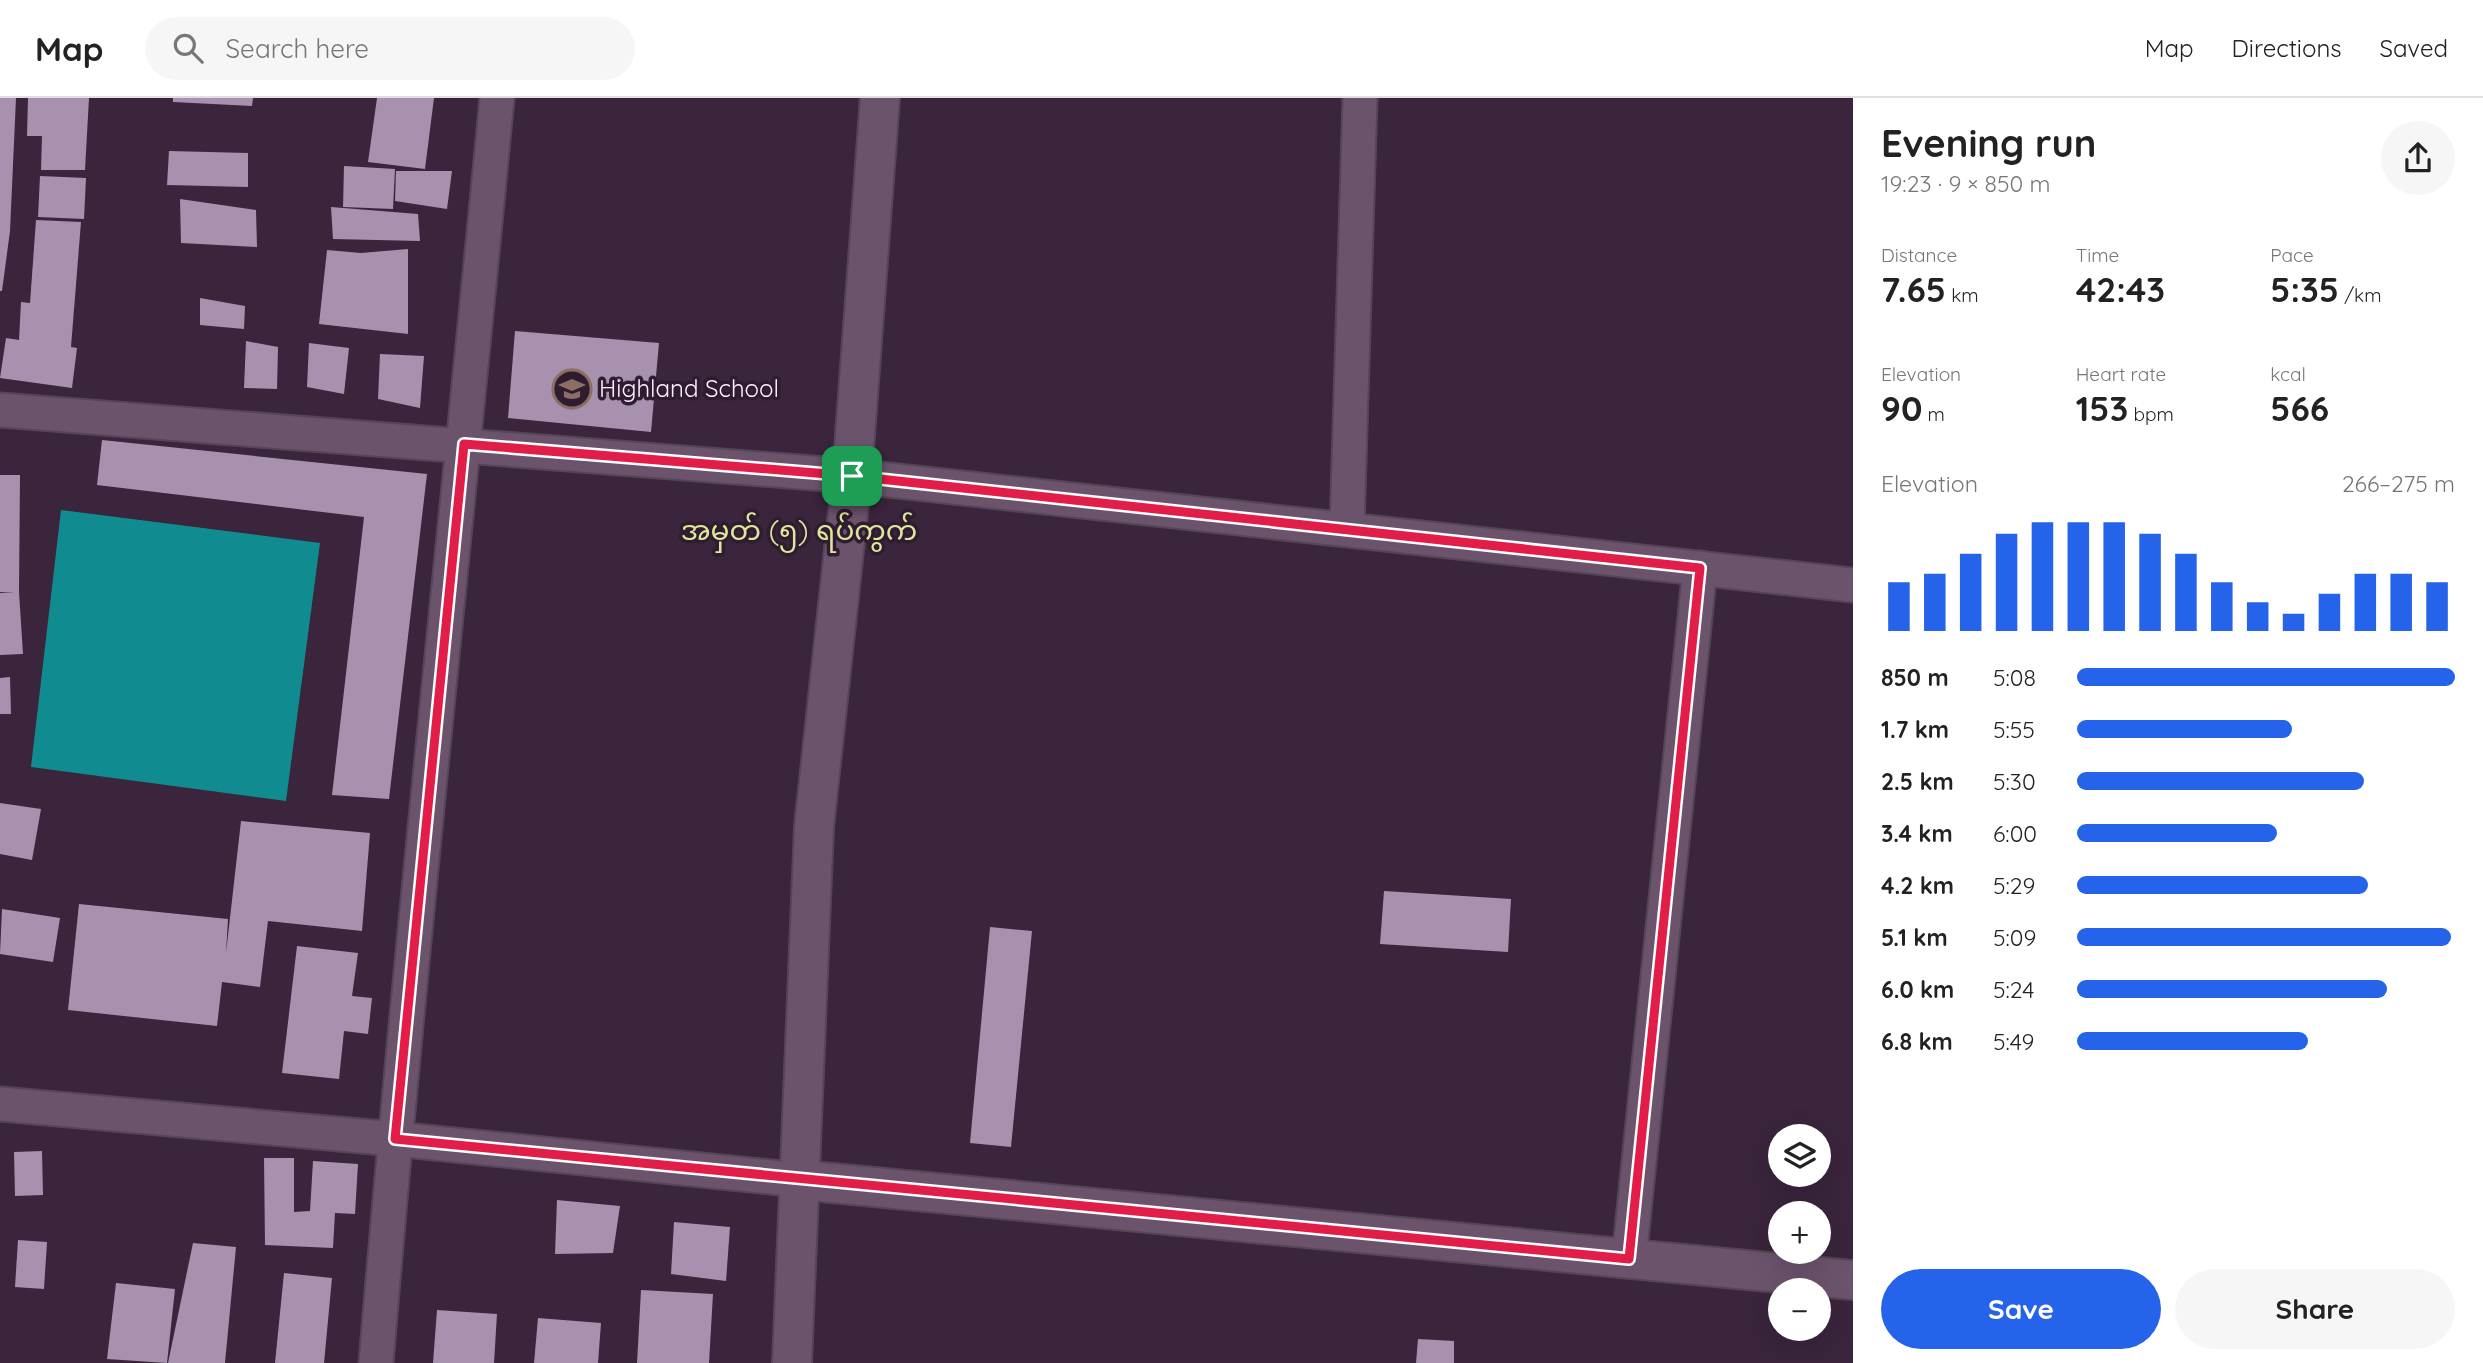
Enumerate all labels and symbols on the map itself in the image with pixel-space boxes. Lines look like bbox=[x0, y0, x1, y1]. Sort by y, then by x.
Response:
school or university icon: Highland School bbox=[551, 368, 593, 410]
place label: Highland School bbox=[599, 373, 779, 403]
pin bbox=[822, 446, 882, 506]
district label: အမှတ် (၅) ရပ်ကွက် bbox=[681, 512, 917, 553]

